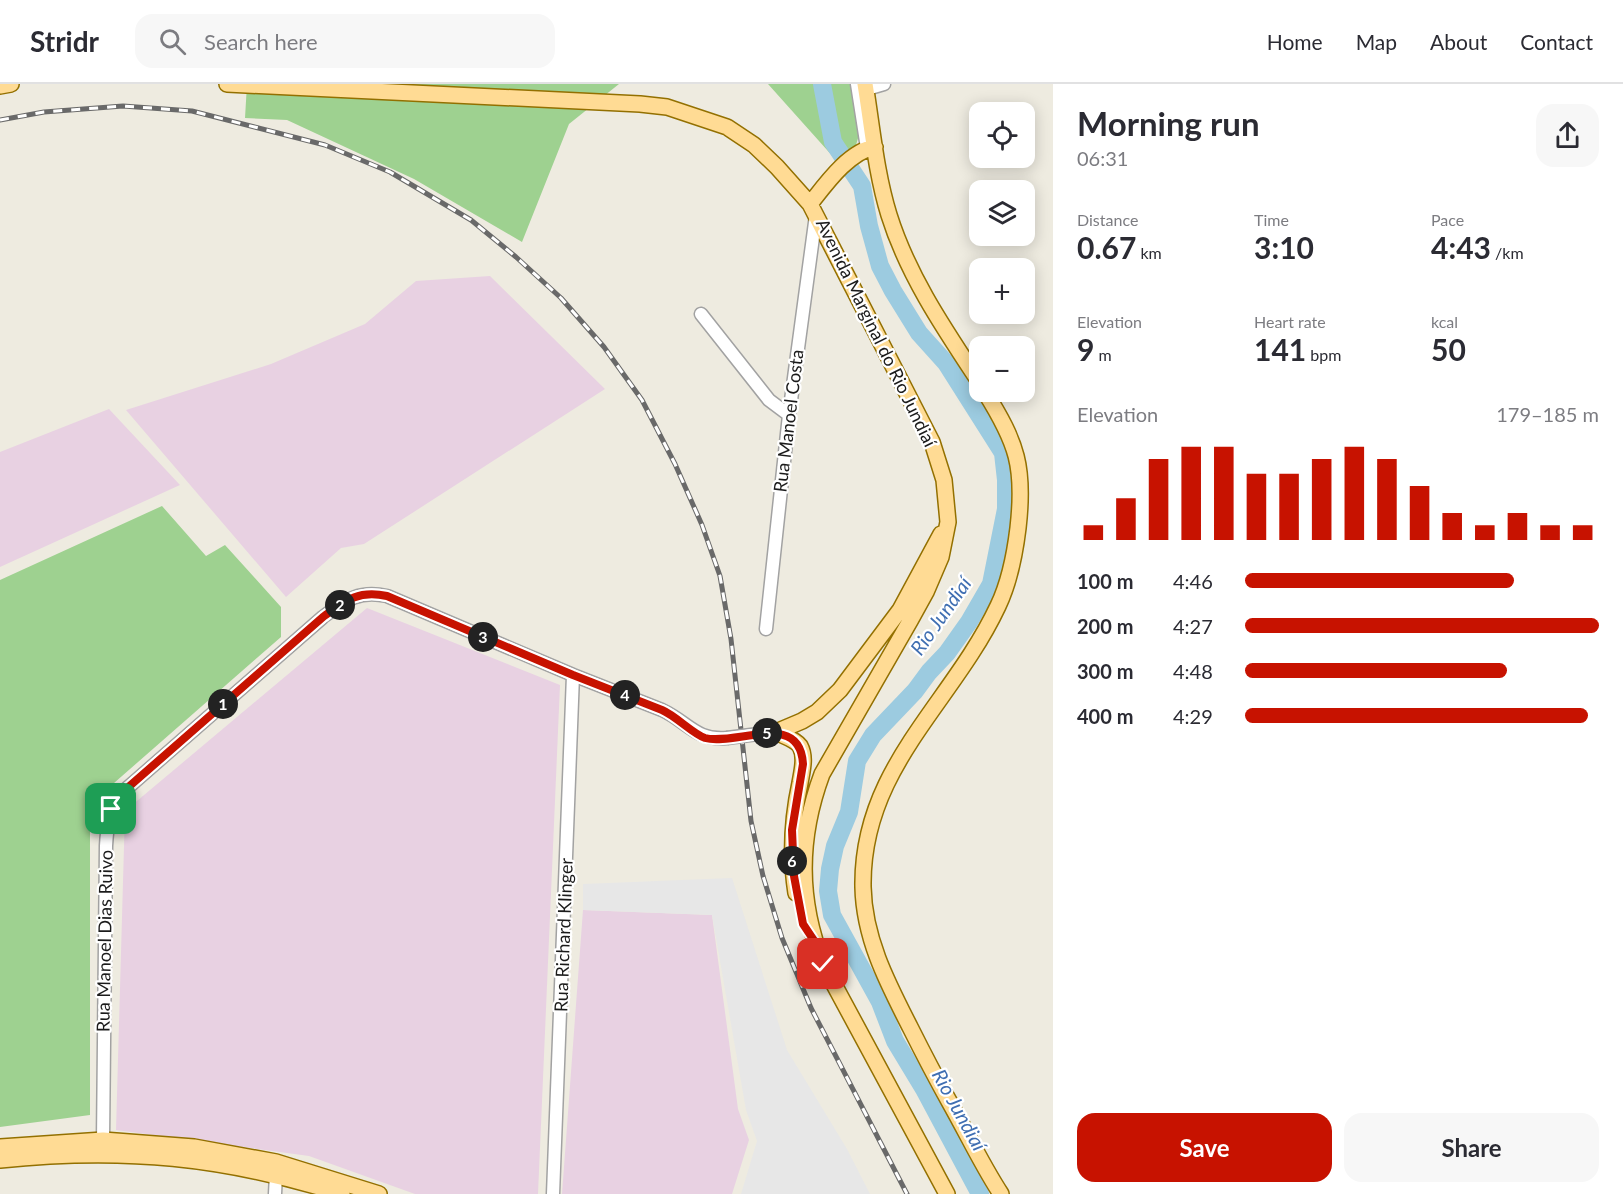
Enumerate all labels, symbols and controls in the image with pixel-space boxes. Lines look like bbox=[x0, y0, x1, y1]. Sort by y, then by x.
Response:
search box bbox=[135, 14, 555, 68]
text: Stridr bbox=[30, 24, 99, 58]
icon: search bbox=[156, 25, 189, 58]
text: Search here bbox=[204, 28, 318, 55]
text: Home bbox=[1267, 29, 1323, 54]
text: Map bbox=[1356, 29, 1397, 54]
text: About bbox=[1430, 29, 1487, 54]
text: Contact bbox=[1520, 29, 1593, 54]
map controls bbox=[969, 102, 1035, 402]
button: locate bbox=[969, 102, 1035, 168]
text: Morning run bbox=[1077, 103, 1260, 143]
button: share bbox=[1536, 104, 1599, 167]
text: 06:31 bbox=[1077, 146, 1128, 170]
button: layers bbox=[969, 180, 1035, 246]
text: Distance bbox=[1077, 210, 1138, 229]
text: Time bbox=[1254, 210, 1289, 229]
text: Pace bbox=[1431, 210, 1464, 229]
street label: Avenida Marginal do Rio Jundiaí bbox=[812, 215, 942, 451]
text: 0.67 bbox=[1077, 229, 1136, 265]
text: 3:10 bbox=[1254, 229, 1314, 265]
text: 4:43 bbox=[1431, 229, 1491, 265]
text: km bbox=[1136, 243, 1162, 262]
text: /km bbox=[1491, 243, 1524, 262]
button: + bbox=[969, 258, 1035, 324]
text: Elevation bbox=[1077, 312, 1142, 331]
text: Heart rate bbox=[1254, 312, 1326, 331]
text: kcal bbox=[1431, 312, 1458, 331]
text: 9 bbox=[1077, 331, 1094, 367]
text: 141 bbox=[1254, 331, 1306, 367]
text: 50 bbox=[1431, 331, 1466, 367]
button: − bbox=[969, 336, 1035, 402]
text: m bbox=[1094, 345, 1112, 364]
text: bpm bbox=[1306, 345, 1341, 364]
street label: Rua Manoel Costa bbox=[768, 348, 808, 494]
text: Elevation bbox=[1077, 402, 1158, 426]
text: 179–185 m bbox=[1496, 402, 1599, 426]
text: 100 m bbox=[1077, 569, 1133, 593]
text: 4:46 bbox=[1173, 569, 1213, 593]
water label: Rio Jundiaí bbox=[905, 571, 977, 659]
pin: 2 bbox=[325, 590, 355, 620]
text: 2 bbox=[335, 595, 345, 614]
text: 200 m bbox=[1077, 614, 1133, 638]
text: 4:27 bbox=[1173, 614, 1213, 638]
pin: 3 bbox=[468, 622, 498, 652]
text: 3 bbox=[478, 627, 488, 646]
text: 300 m bbox=[1077, 659, 1133, 683]
text: 4:48 bbox=[1173, 659, 1213, 683]
pin: 4 bbox=[610, 680, 640, 710]
text: 4 bbox=[620, 685, 630, 704]
pin: 1 bbox=[208, 689, 238, 719]
text: 1 bbox=[218, 694, 228, 713]
text: 400 m bbox=[1077, 704, 1133, 728]
text: 4:29 bbox=[1173, 704, 1213, 728]
pin: 5 bbox=[752, 718, 782, 748]
text: 5 bbox=[762, 723, 772, 742]
pin bbox=[85, 783, 136, 834]
icon: arrive bbox=[94, 792, 127, 825]
pin: 6 bbox=[777, 846, 807, 876]
street label: Rua Manoel Dias Ruivo bbox=[91, 850, 117, 1032]
text: 6 bbox=[787, 851, 797, 870]
street label: Rua Richard Klinger bbox=[549, 857, 577, 1012]
pin bbox=[797, 938, 848, 989]
icon: check bbox=[806, 947, 839, 980]
water label: Rio Jundiaí bbox=[928, 1064, 993, 1156]
button: Save bbox=[1077, 1113, 1332, 1182]
button: Share bbox=[1344, 1113, 1599, 1182]

